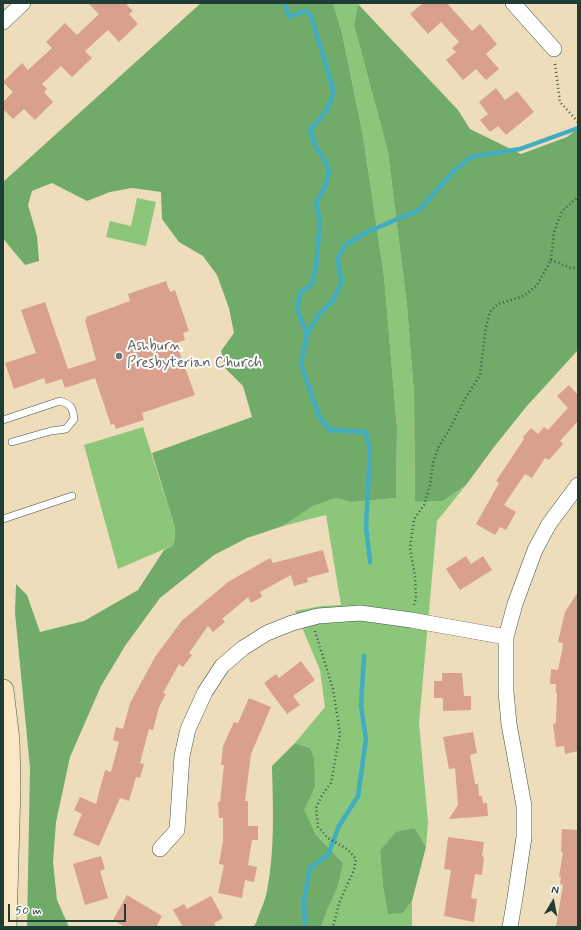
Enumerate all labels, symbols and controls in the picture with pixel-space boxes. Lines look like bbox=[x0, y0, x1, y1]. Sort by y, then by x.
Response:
place label: Ashburn Presbyterian Church bbox=[127, 338, 262, 373]
marker: Ashburn Presbyterian Church bbox=[114, 351, 124, 361]
north arrow bbox=[533, 882, 573, 922]
text: N bbox=[550, 883, 560, 898]
scale bar bbox=[10, 896, 128, 922]
text: 50 m bbox=[15, 903, 42, 919]

